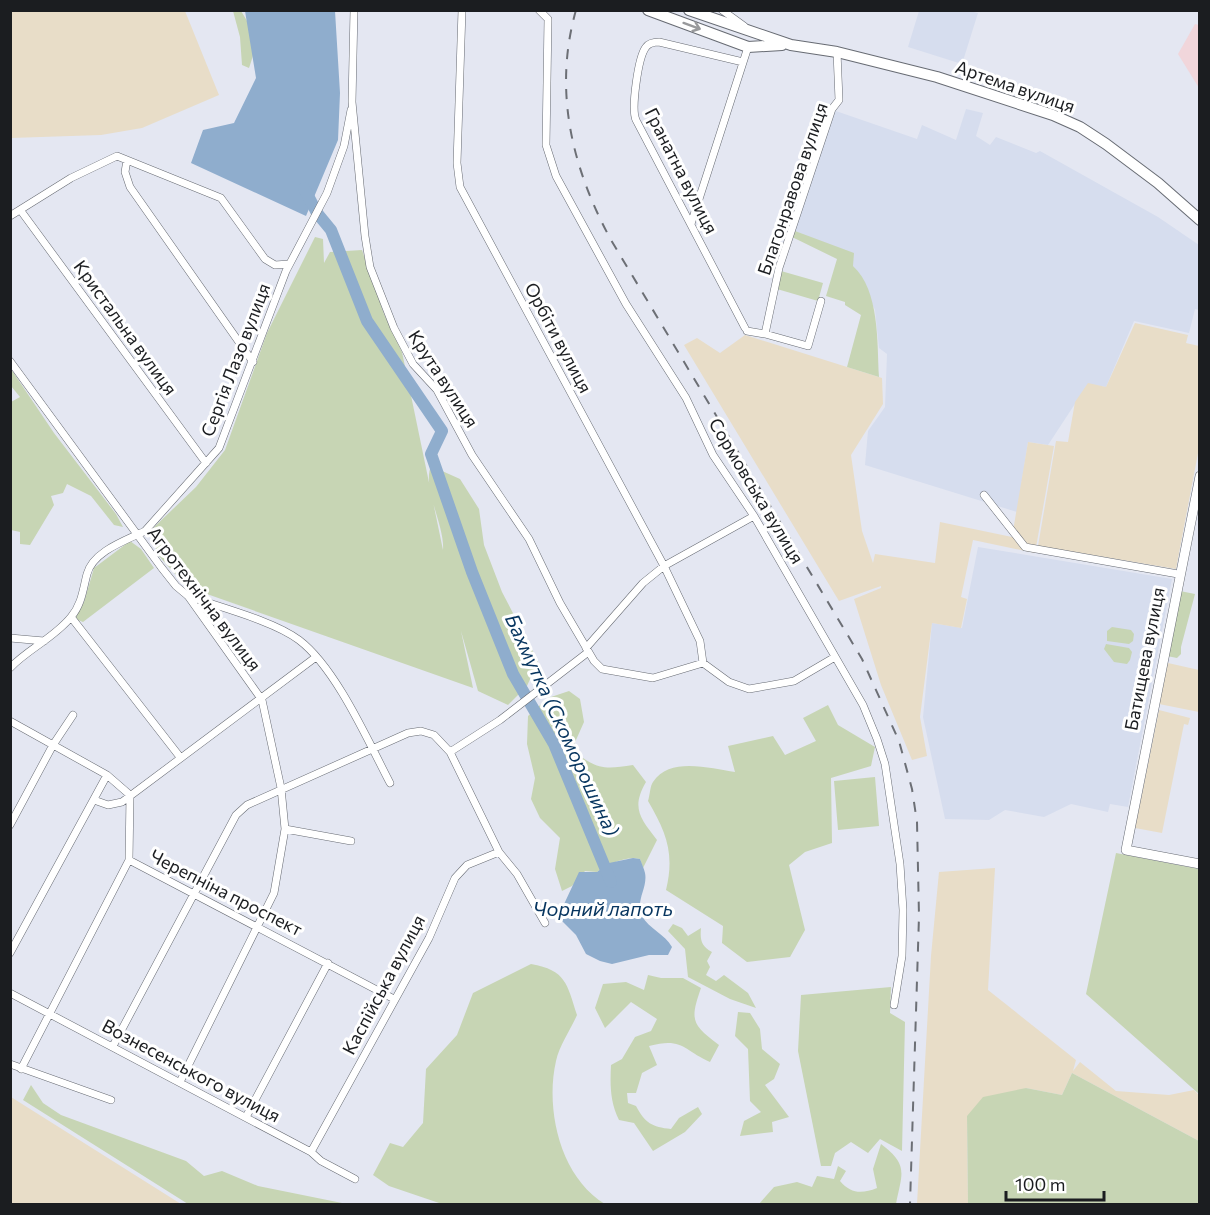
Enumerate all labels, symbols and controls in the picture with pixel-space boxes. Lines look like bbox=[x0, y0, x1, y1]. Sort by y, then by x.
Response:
one-way arrow bbox=[682, 22, 700, 33]
street label: Артема вулиця bbox=[953, 55, 1078, 117]
street label: Благонравова вулиця bbox=[752, 99, 832, 278]
street label: Гранатна вулиця bbox=[641, 104, 723, 237]
street label: Кристальна вулиця bbox=[70, 256, 182, 399]
street label: Орбіти вулиця bbox=[521, 279, 597, 396]
street label: Сергія Лазо вулиця bbox=[196, 280, 274, 439]
street label: Крута вулиця bbox=[404, 326, 484, 431]
street label: Сормовська вулиця bbox=[705, 414, 809, 567]
street label: Агротехнічна вулиця bbox=[143, 522, 266, 675]
street label: Батищева вулиця bbox=[1119, 585, 1169, 732]
water label: Бахмутка (Скоморошина) bbox=[501, 610, 625, 840]
street label: Черепніна проспект bbox=[147, 844, 307, 940]
water label: Чорний лапоть bbox=[533, 896, 673, 920]
street label: Каспійська вулиця bbox=[337, 911, 429, 1058]
street label: Вознесенського вулиця bbox=[99, 1014, 284, 1126]
scale bar bbox=[1006, 1164, 1104, 1202]
text: 100 m bbox=[1015, 1173, 1065, 1195]

